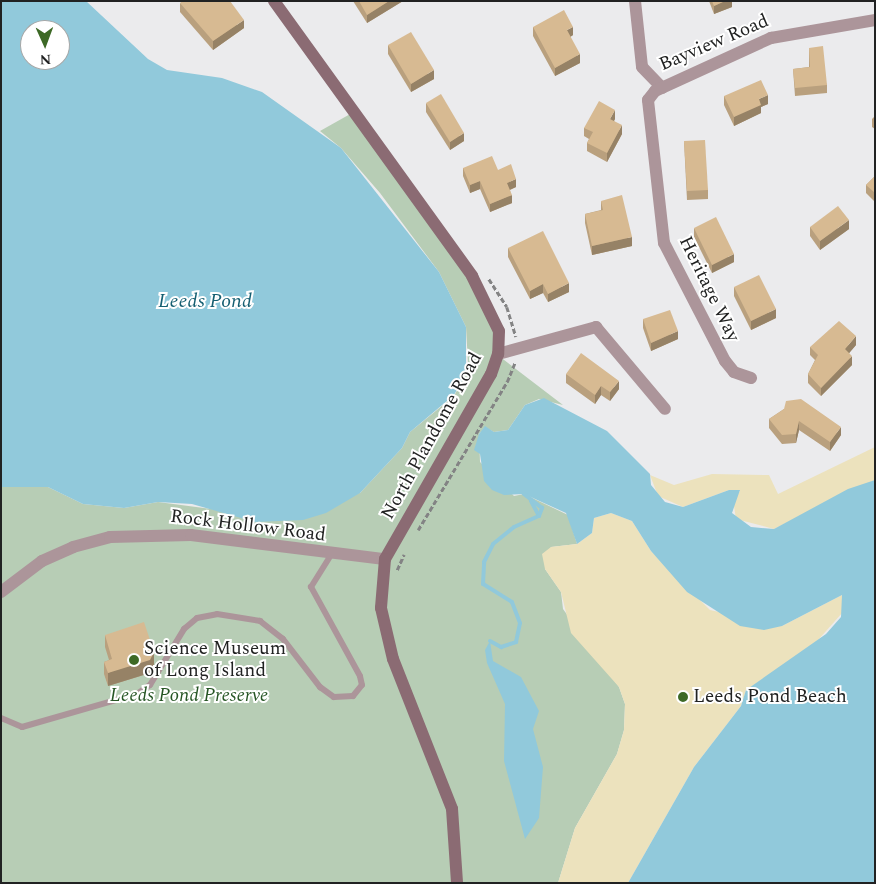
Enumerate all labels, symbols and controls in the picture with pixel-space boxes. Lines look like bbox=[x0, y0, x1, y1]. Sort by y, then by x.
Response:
street label: Bayview Road bbox=[656, 10, 772, 76]
north arrow bbox=[20, 20, 70, 70]
text: N bbox=[39, 49, 52, 70]
street label: Heritage Way bbox=[674, 232, 744, 346]
water label: Leeds Pond bbox=[158, 289, 252, 313]
street label: North Plandome Road bbox=[377, 348, 487, 524]
street label: Rock Hollow Road bbox=[169, 505, 327, 547]
place label: Science Museum of Long Island bbox=[144, 638, 286, 682]
marker: Science Museum of Long Island bbox=[128, 654, 140, 666]
park label: Leeds Pond Preserve bbox=[110, 685, 268, 707]
place label: Leeds Pond Beach bbox=[693, 686, 847, 708]
marker: Leeds Pond Beach bbox=[677, 691, 689, 703]

